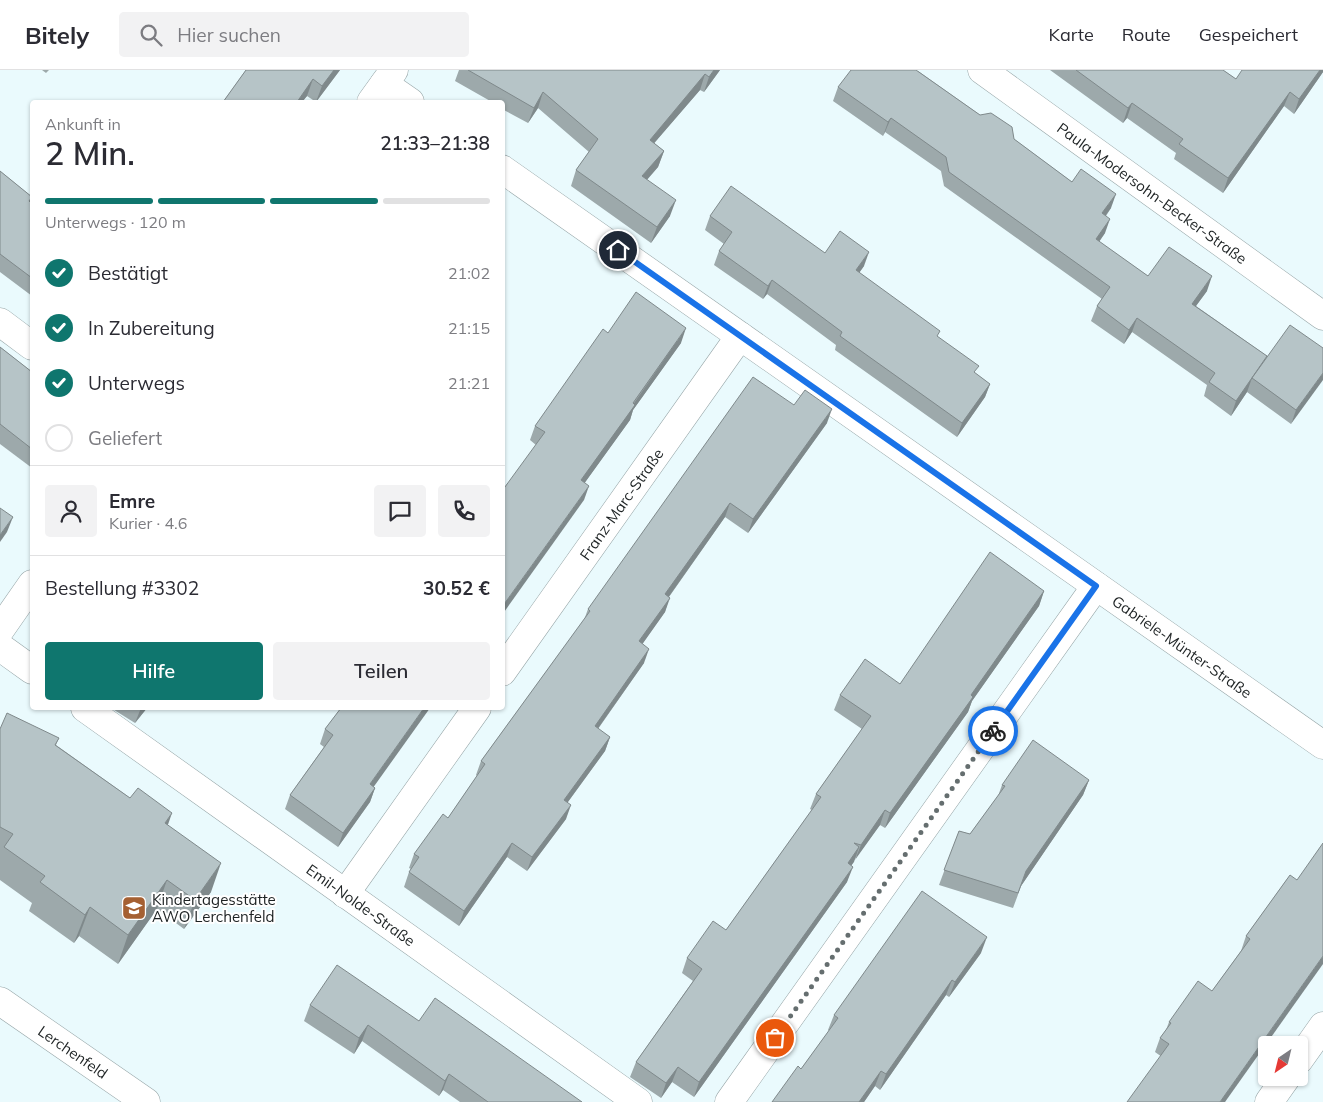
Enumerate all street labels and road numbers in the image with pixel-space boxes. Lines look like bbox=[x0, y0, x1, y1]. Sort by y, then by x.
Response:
street label: Paula-Modersohn-Becker-Straße bbox=[1054, 118, 1251, 268]
street label: Franz-Marc-Straße bbox=[575, 444, 667, 563]
street label: Gabriele-Münter-Straße bbox=[1109, 591, 1256, 702]
street label: Emil-Nolde-Straße bbox=[303, 860, 419, 950]
street label: Lerchenfeld bbox=[35, 1021, 112, 1082]

